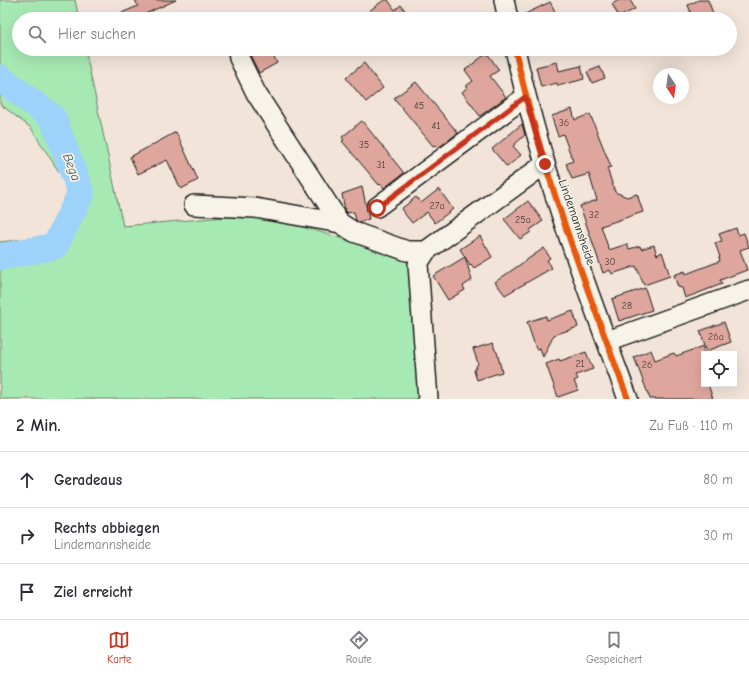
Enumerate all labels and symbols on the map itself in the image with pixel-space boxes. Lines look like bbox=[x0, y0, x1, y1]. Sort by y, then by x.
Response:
north arrow bbox=[653, 68, 689, 104]
house number: 45 bbox=[414, 100, 424, 112]
house number: 36 bbox=[559, 117, 569, 129]
house number: 41 bbox=[432, 120, 440, 132]
house number: 35 bbox=[359, 139, 369, 151]
water label: Bega bbox=[60, 151, 84, 183]
route end bbox=[536, 155, 554, 173]
house number: 31 bbox=[376, 159, 386, 171]
street label: Lindemannsheide bbox=[556, 177, 598, 267]
route start bbox=[368, 199, 386, 217]
house number: 27a bbox=[429, 200, 445, 212]
house number: 32 bbox=[589, 209, 599, 221]
house number: 25a bbox=[515, 214, 531, 226]
house number: 30 bbox=[604, 256, 616, 268]
house number: 28 bbox=[622, 300, 632, 312]
house number: 26a bbox=[708, 331, 724, 343]
house number: 21 bbox=[575, 358, 585, 370]
house number: 26 bbox=[642, 359, 652, 371]

